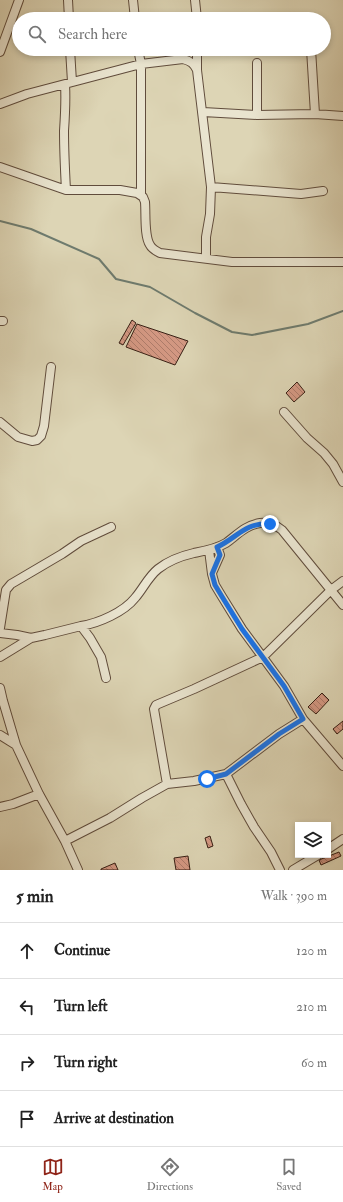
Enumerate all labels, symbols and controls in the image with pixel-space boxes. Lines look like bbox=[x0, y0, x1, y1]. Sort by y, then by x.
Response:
search box bbox=[12, 12, 331, 56]
icon: search bbox=[26, 23, 48, 45]
text: Search here bbox=[58, 25, 127, 44]
route end bbox=[261, 515, 279, 533]
route start bbox=[198, 770, 216, 788]
map controls bbox=[295, 822, 331, 858]
button: layers bbox=[295, 822, 331, 858]
text: 5 min bbox=[16, 886, 54, 907]
text: Walk · 390 m bbox=[261, 888, 327, 904]
icon: ahead bbox=[16, 940, 38, 962]
text: Continue bbox=[54, 941, 110, 960]
text: 120 m bbox=[296, 943, 327, 959]
icon: left bbox=[16, 996, 38, 1018]
text: Turn left bbox=[54, 997, 108, 1016]
text: 210 m bbox=[296, 999, 327, 1015]
icon: right bbox=[16, 1052, 38, 1074]
text: Turn right bbox=[54, 1053, 117, 1072]
text: 60 m bbox=[301, 1055, 327, 1071]
icon: arrive bbox=[16, 1108, 38, 1130]
text: Arrive at destination bbox=[54, 1109, 174, 1128]
tab: Map bbox=[42, 1156, 64, 1193]
tab: Directions bbox=[147, 1156, 193, 1193]
tab: Saved bbox=[276, 1156, 301, 1193]

